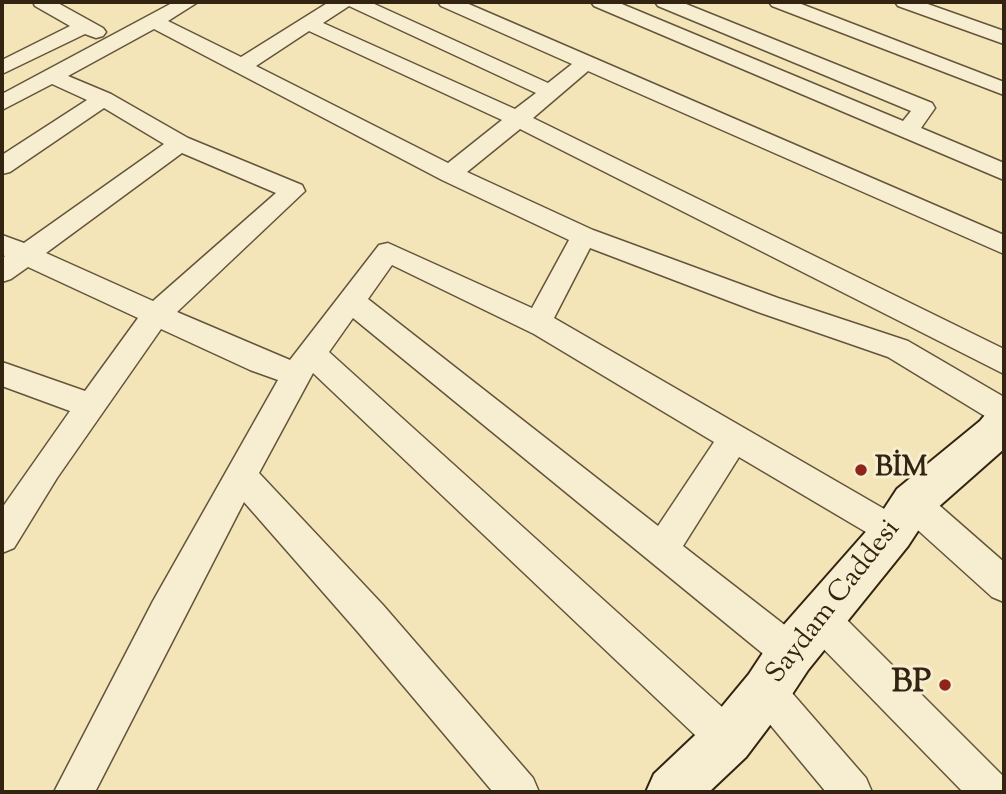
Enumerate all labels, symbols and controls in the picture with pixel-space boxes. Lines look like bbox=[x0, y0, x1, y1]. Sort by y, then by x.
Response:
place label: BİM bbox=[875, 453, 928, 487]
marker: BİM bbox=[853, 462, 869, 478]
street label: Saydam Caddesi bbox=[761, 515, 909, 691]
place label: BP bbox=[892, 665, 931, 705]
marker: BP bbox=[937, 677, 953, 693]

